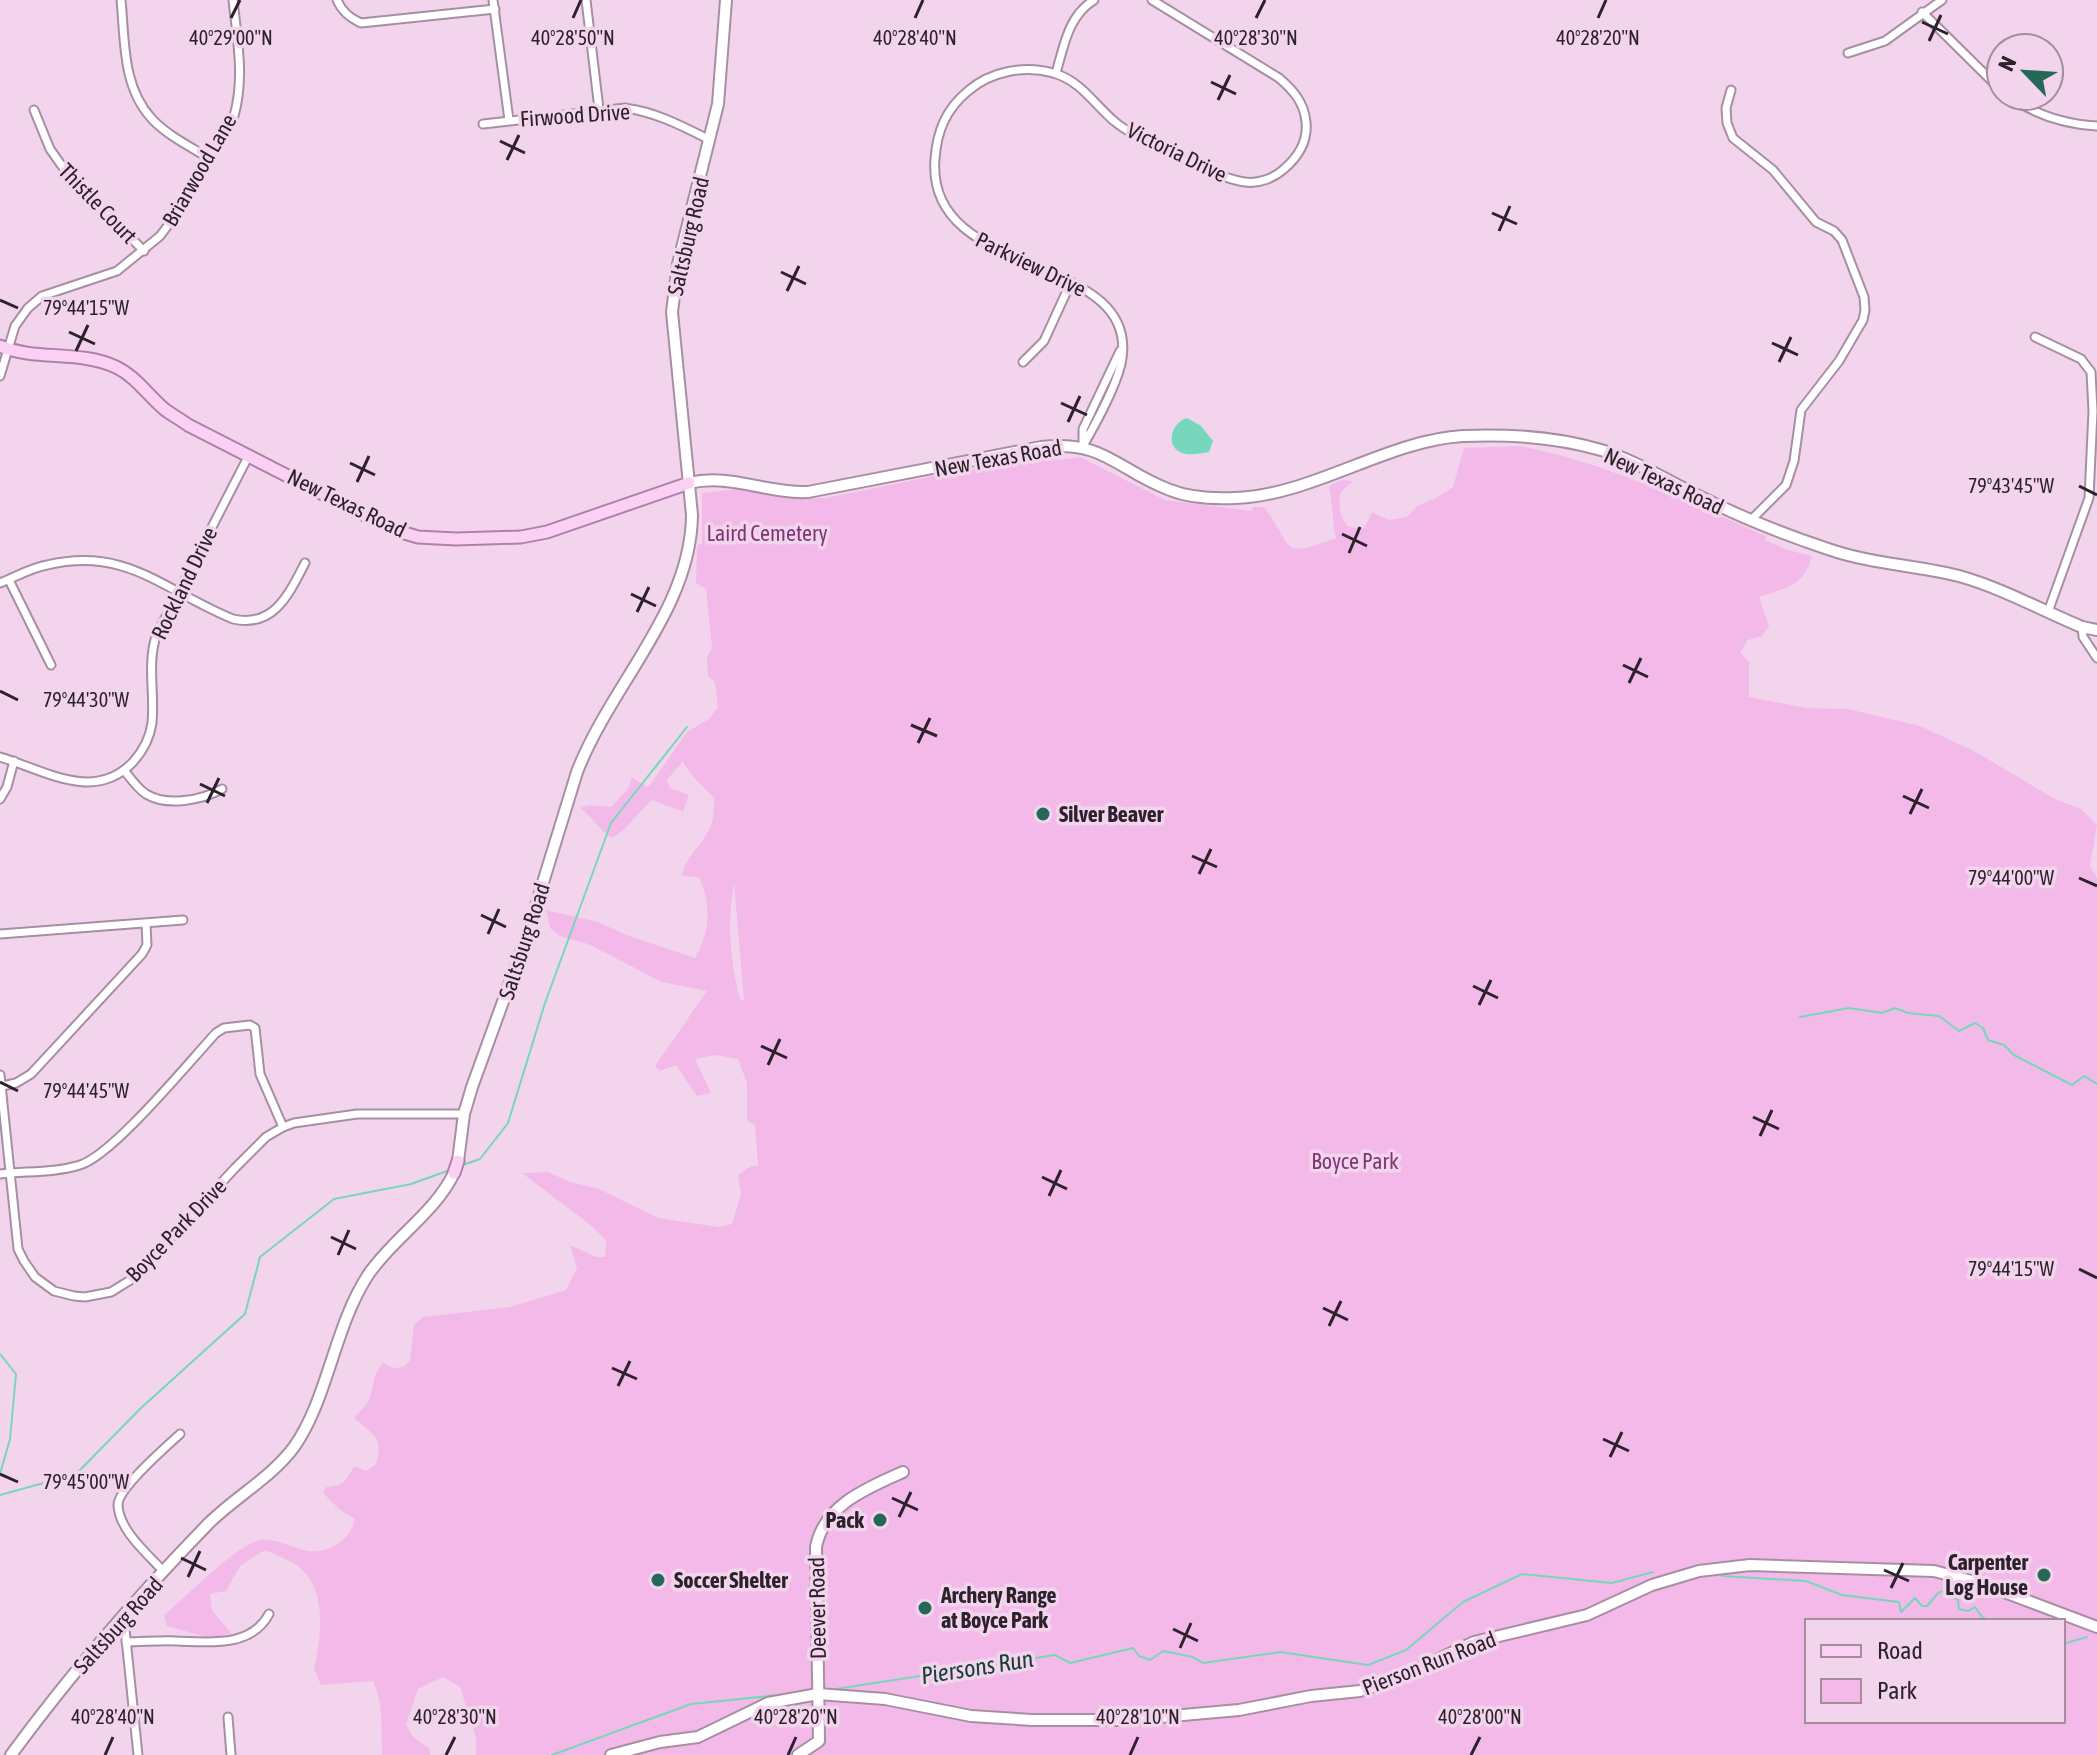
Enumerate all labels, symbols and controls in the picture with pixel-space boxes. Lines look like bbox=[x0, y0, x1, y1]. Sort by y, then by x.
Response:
text: 40°29'00"N bbox=[189, 26, 273, 49]
text: 40°28'50"N bbox=[531, 26, 615, 49]
text: 40°28'40"N bbox=[873, 26, 957, 49]
text: 40°28'30"N bbox=[1214, 26, 1298, 49]
text: 40°28'20"N bbox=[1556, 26, 1640, 49]
north arrow bbox=[1985, 32, 2065, 112]
text: N bbox=[1992, 52, 2021, 75]
street label: Firwood Drive bbox=[519, 98, 631, 132]
street label: Briarwood Lane bbox=[156, 109, 242, 231]
street label: Victoria Drive bbox=[1123, 117, 1231, 187]
street label: Thistle Court bbox=[54, 158, 142, 248]
street label: Saltsburg Road bbox=[662, 174, 714, 298]
street label: Parkview Drive bbox=[972, 226, 1090, 302]
text: 79°44'15"W bbox=[43, 296, 130, 319]
street label: New Texas Road bbox=[932, 434, 1064, 482]
street label: New Texas Road bbox=[1600, 442, 1728, 520]
street label: New Texas Road bbox=[283, 463, 411, 543]
text: 79°43'45"W bbox=[1968, 474, 2055, 497]
park label: Laird Cemetery bbox=[706, 520, 828, 546]
street label: Rockland Drive bbox=[146, 522, 222, 644]
text: 79°44'30"W bbox=[43, 688, 130, 711]
place label: Silver Beaver bbox=[1059, 801, 1164, 827]
marker: Silver Beaver bbox=[1034, 805, 1052, 823]
text: 79°44'00"W bbox=[1968, 866, 2055, 889]
street label: Saltsburg Road bbox=[493, 880, 555, 1002]
text: 79°44'45"W bbox=[43, 1079, 130, 1102]
park label: Boyce Park bbox=[1311, 1148, 1399, 1174]
street label: Boyce Park Drive bbox=[120, 1173, 232, 1287]
text: 79°44'15"W bbox=[1968, 1257, 2055, 1280]
text: 79°45'00"W bbox=[43, 1470, 130, 1493]
place label: Pack bbox=[826, 1507, 864, 1533]
marker: Pack bbox=[871, 1511, 889, 1529]
place label: Carpenter Log House bbox=[1945, 1549, 2028, 1600]
street label: Deever Road bbox=[803, 1557, 831, 1659]
marker: Carpenter Log House bbox=[2035, 1566, 2053, 1584]
place label: Soccer Shelter bbox=[674, 1567, 788, 1593]
street label: Saltsburg Road bbox=[68, 1571, 168, 1679]
marker: Soccer Shelter bbox=[649, 1571, 667, 1589]
place label: Archery Range at Boyce Park bbox=[940, 1582, 1057, 1633]
marker: Archery Range at Boyce Park bbox=[916, 1599, 934, 1617]
legend bbox=[1805, 1619, 2065, 1723]
street label: Pierson Run Road bbox=[1359, 1626, 1499, 1700]
text: Road bbox=[1877, 1637, 1923, 1664]
water label: Piersons Run bbox=[919, 1645, 1035, 1689]
text: Park bbox=[1877, 1677, 1918, 1704]
text: 40°28'40"N bbox=[71, 1705, 155, 1728]
text: 40°28'30"N bbox=[413, 1705, 497, 1728]
text: 40°28'20"N bbox=[754, 1705, 838, 1728]
text: 40°28'10"N bbox=[1096, 1705, 1180, 1728]
text: 40°28'00"N bbox=[1438, 1705, 1522, 1728]

